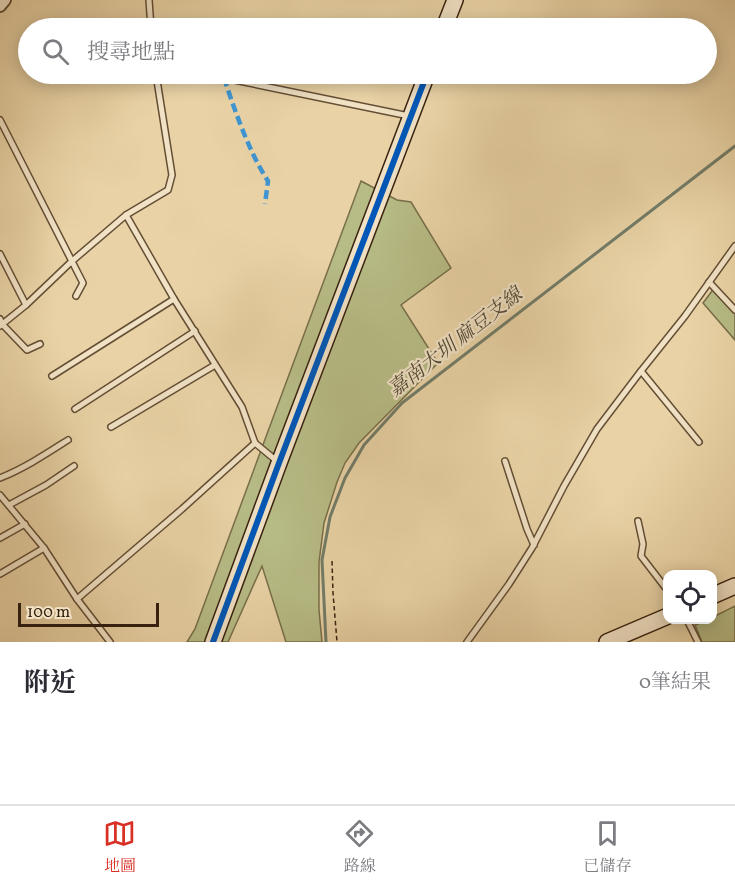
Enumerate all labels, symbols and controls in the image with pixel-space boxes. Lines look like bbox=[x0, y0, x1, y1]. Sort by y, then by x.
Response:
search box bbox=[18, 18, 717, 84]
icon: search bbox=[39, 35, 72, 68]
text: 搜尋地點 bbox=[87, 38, 175, 69]
water label: 嘉南大圳 麻豆支線 bbox=[383, 280, 531, 404]
map controls bbox=[663, 570, 717, 624]
button: locate bbox=[663, 570, 717, 624]
scale bar bbox=[18, 600, 159, 628]
text: 100 m bbox=[27, 602, 70, 624]
text: 附近 bbox=[24, 666, 76, 702]
text: 0筆結果 bbox=[639, 669, 711, 697]
tab: 地圖 bbox=[103, 817, 136, 878]
tab: 路線 bbox=[343, 817, 376, 878]
tab: 已儲存 bbox=[583, 817, 631, 878]

